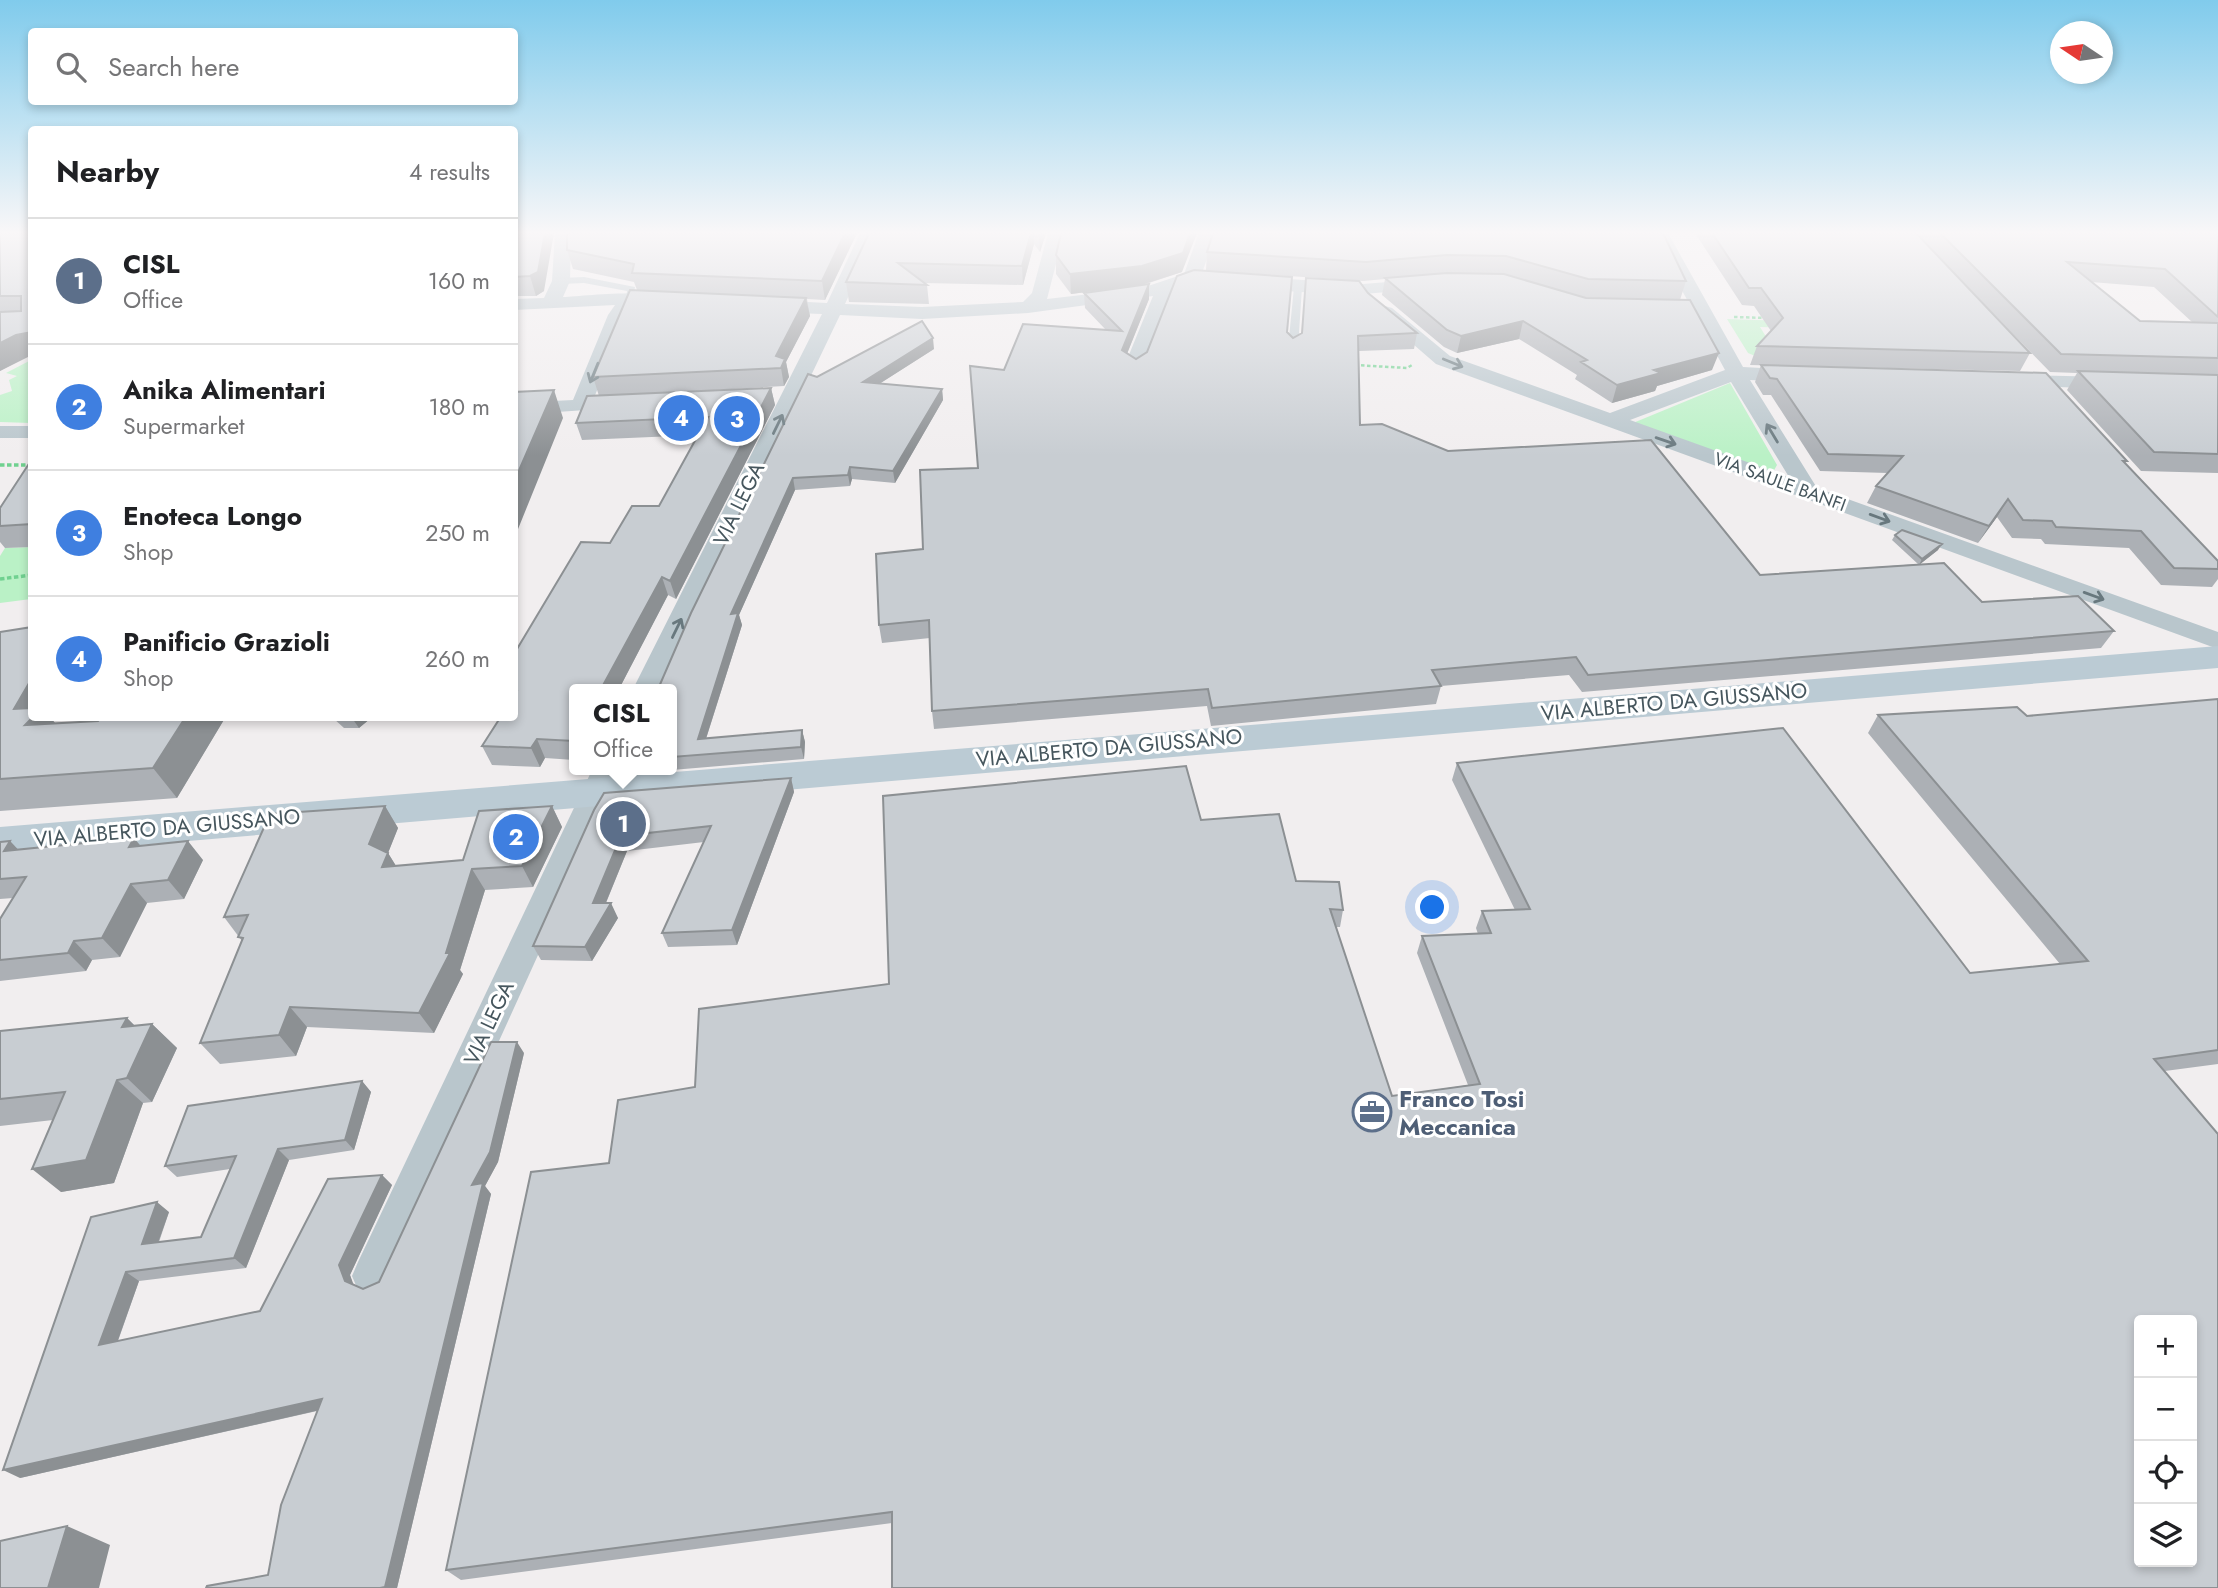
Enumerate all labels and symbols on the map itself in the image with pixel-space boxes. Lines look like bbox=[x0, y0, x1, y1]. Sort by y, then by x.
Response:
north arrow bbox=[2050, 21, 2113, 84]
one-way arrow bbox=[1441, 357, 1463, 370]
one-way arrow bbox=[586, 362, 599, 384]
pin: 4 bbox=[658, 392, 704, 444]
pin: 3 bbox=[714, 393, 760, 445]
one-way arrow bbox=[772, 414, 786, 435]
one-way arrow bbox=[1765, 424, 1780, 443]
one-way arrow bbox=[1655, 436, 1677, 448]
street label: VIA SAULE BANFI bbox=[1710, 446, 1850, 518]
street label: VIA LEGA bbox=[706, 457, 772, 551]
one-way arrow bbox=[1869, 512, 1891, 525]
one-way arrow bbox=[2083, 590, 2105, 603]
one-way arrow bbox=[671, 618, 685, 639]
street label: VIA ALBERTO DA GIUSSANO bbox=[1540, 675, 1808, 729]
street label: VIA ALBERTO DA GIUSSANO bbox=[975, 721, 1243, 775]
pin: 1 bbox=[600, 798, 646, 850]
street label: VIA ALBERTO DA GIUSSANO bbox=[33, 801, 301, 855]
pin: 2 bbox=[493, 811, 539, 863]
your location bbox=[1415, 890, 1449, 924]
street label: VIA LEGA bbox=[456, 976, 522, 1070]
place label: Franco Tosi Meccanica bbox=[1399, 1081, 1524, 1144]
office icon: Franco Tosi Meccanica bbox=[1351, 1091, 1393, 1133]

